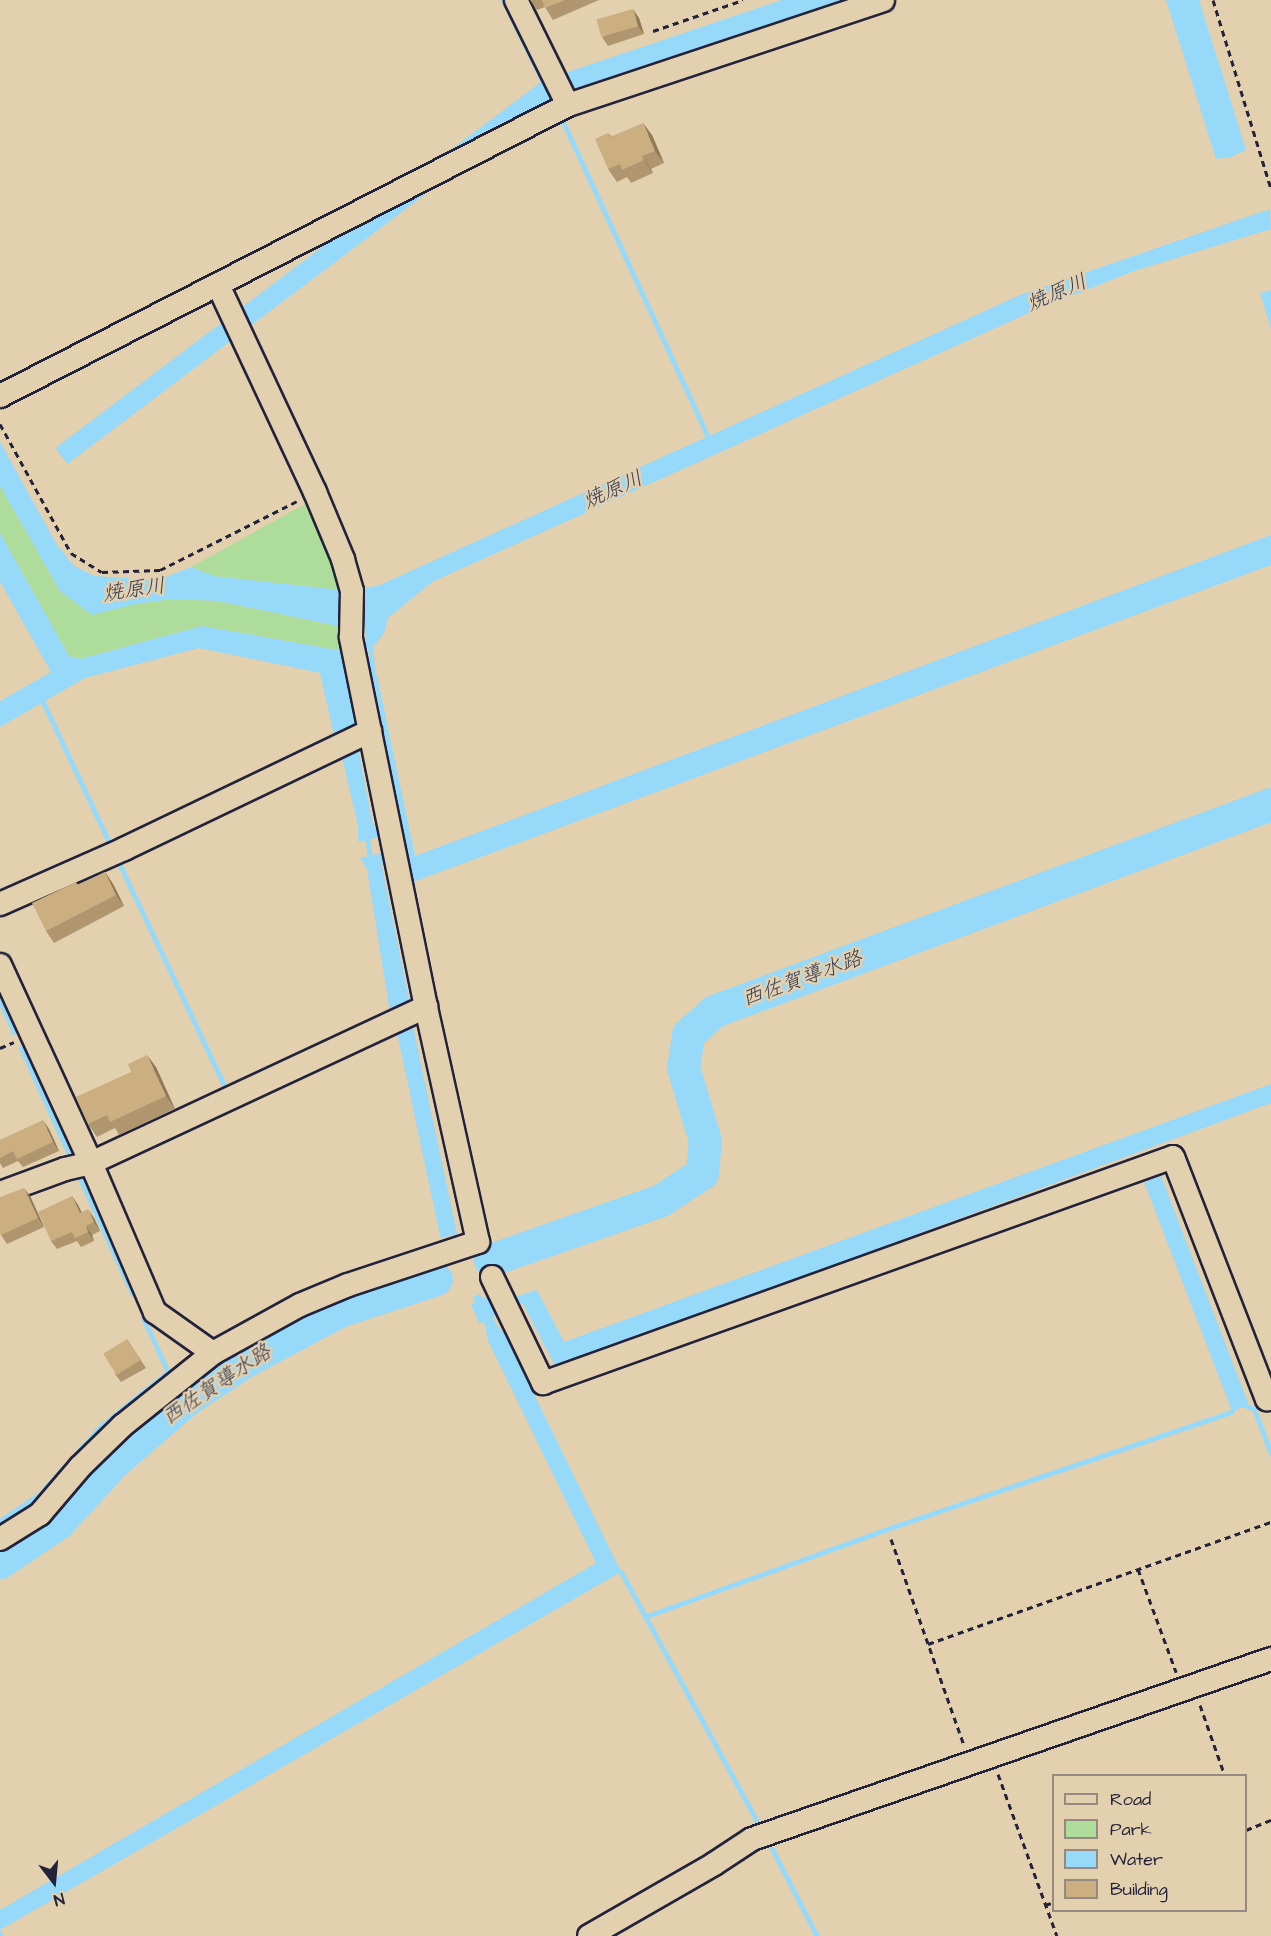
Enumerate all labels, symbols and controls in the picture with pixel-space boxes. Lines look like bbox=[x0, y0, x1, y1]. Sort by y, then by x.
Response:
water label: 焼原川 bbox=[1023, 269, 1091, 317]
water label: 焼原川 bbox=[579, 466, 647, 514]
water label: 焼原川 bbox=[101, 573, 167, 607]
water label: 西佐賀導水路 bbox=[738, 946, 866, 1012]
water label: 西佐賀導水路 bbox=[158, 1339, 276, 1431]
legend bbox=[1052, 1774, 1247, 1912]
text: Road bbox=[1110, 1787, 1151, 1812]
text: Park bbox=[1110, 1817, 1152, 1842]
text: Water bbox=[1110, 1847, 1163, 1872]
north arrow bbox=[24, 1852, 84, 1912]
text: Building bbox=[1110, 1877, 1168, 1902]
text: N bbox=[51, 1887, 67, 1911]

